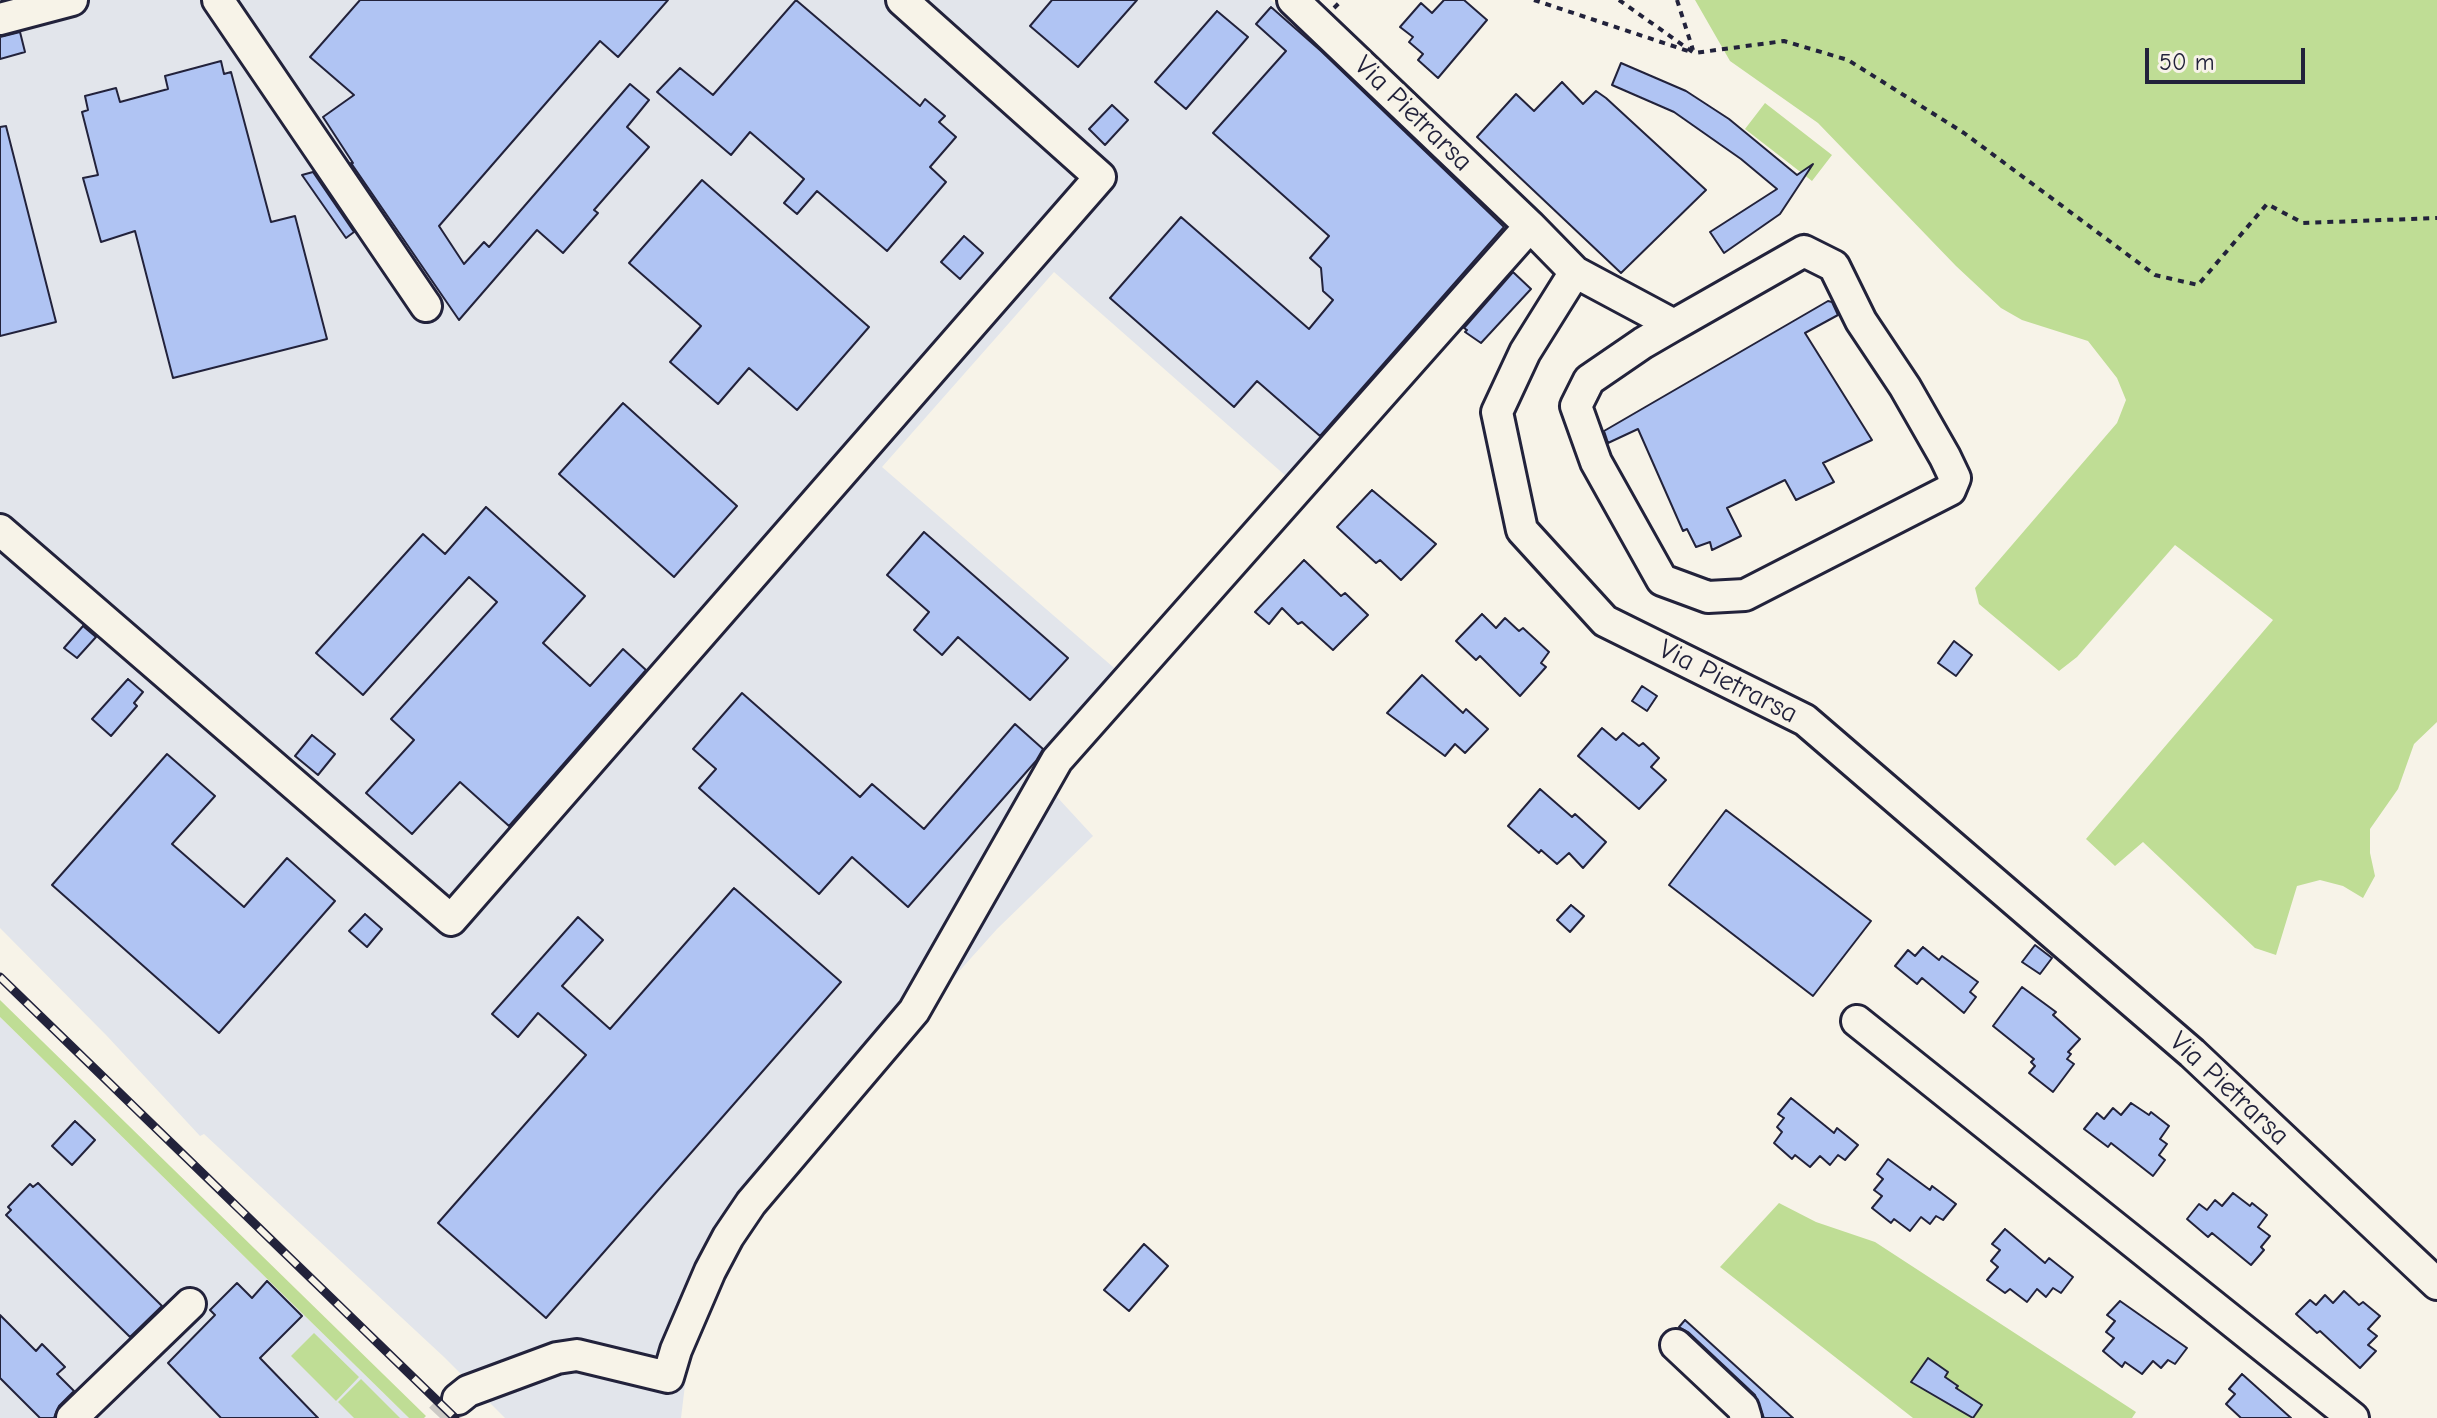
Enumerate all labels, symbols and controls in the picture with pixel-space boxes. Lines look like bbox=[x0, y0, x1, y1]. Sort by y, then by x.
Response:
scale bar bbox=[2149, 32, 2309, 82]
text: 50 m bbox=[2159, 48, 2215, 76]
street label: Via Pietrarsa bbox=[1347, 49, 1479, 179]
street label: Via Pietrarsa bbox=[1653, 633, 1803, 731]
street label: Via Pietrarsa bbox=[2162, 1025, 2296, 1153]

